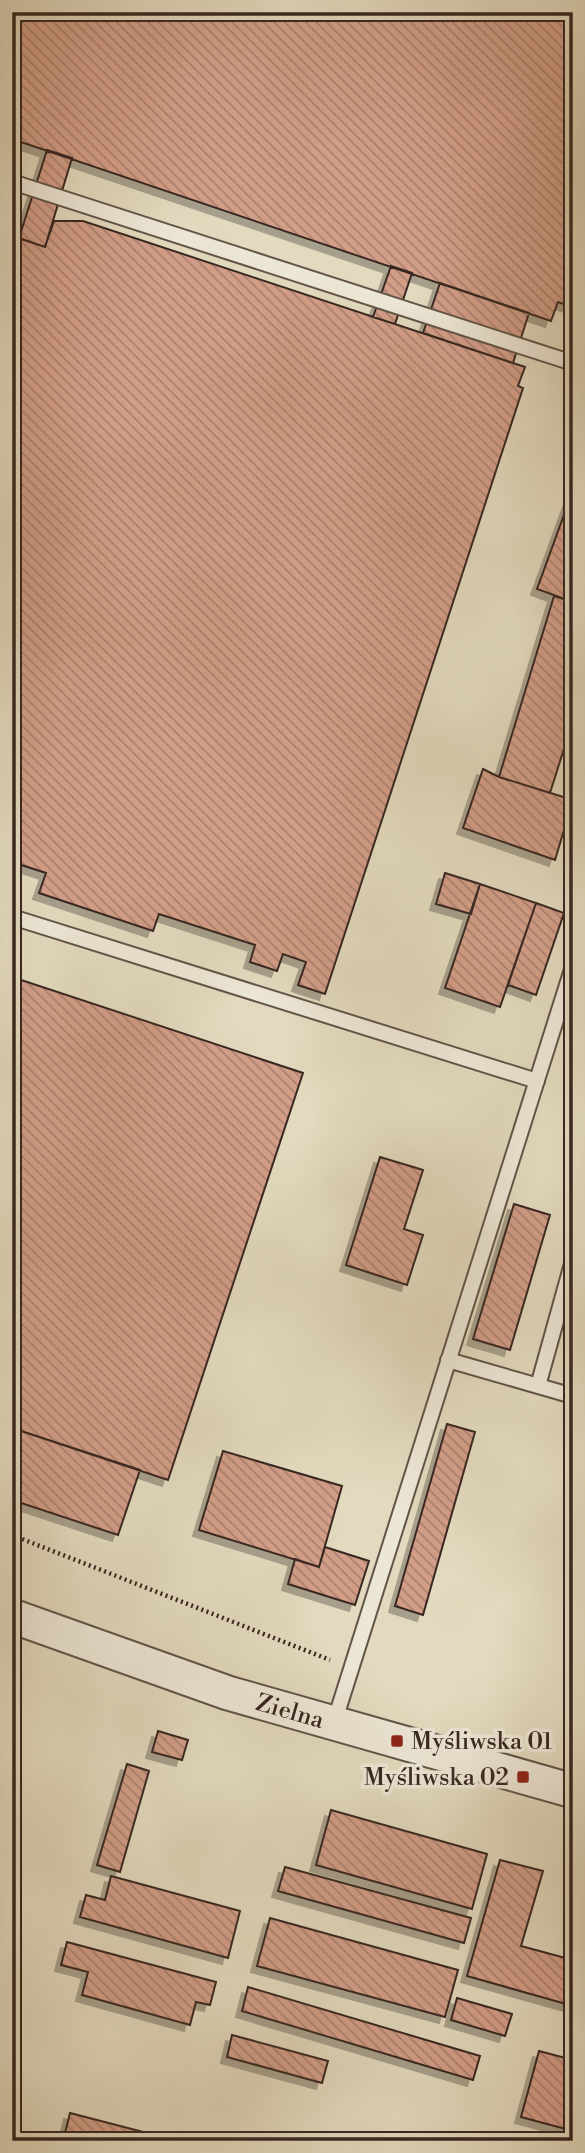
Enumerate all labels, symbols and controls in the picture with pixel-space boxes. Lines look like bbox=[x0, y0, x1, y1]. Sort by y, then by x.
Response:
street label: Zielna bbox=[252, 1688, 328, 1736]
place label: Myśliwska 01 bbox=[411, 1727, 553, 1757]
marker: Myśliwska 01 bbox=[389, 1733, 405, 1749]
place label: Myśliwska 02 bbox=[364, 1763, 509, 1793]
marker: Myśliwska 02 bbox=[515, 1769, 531, 1785]

